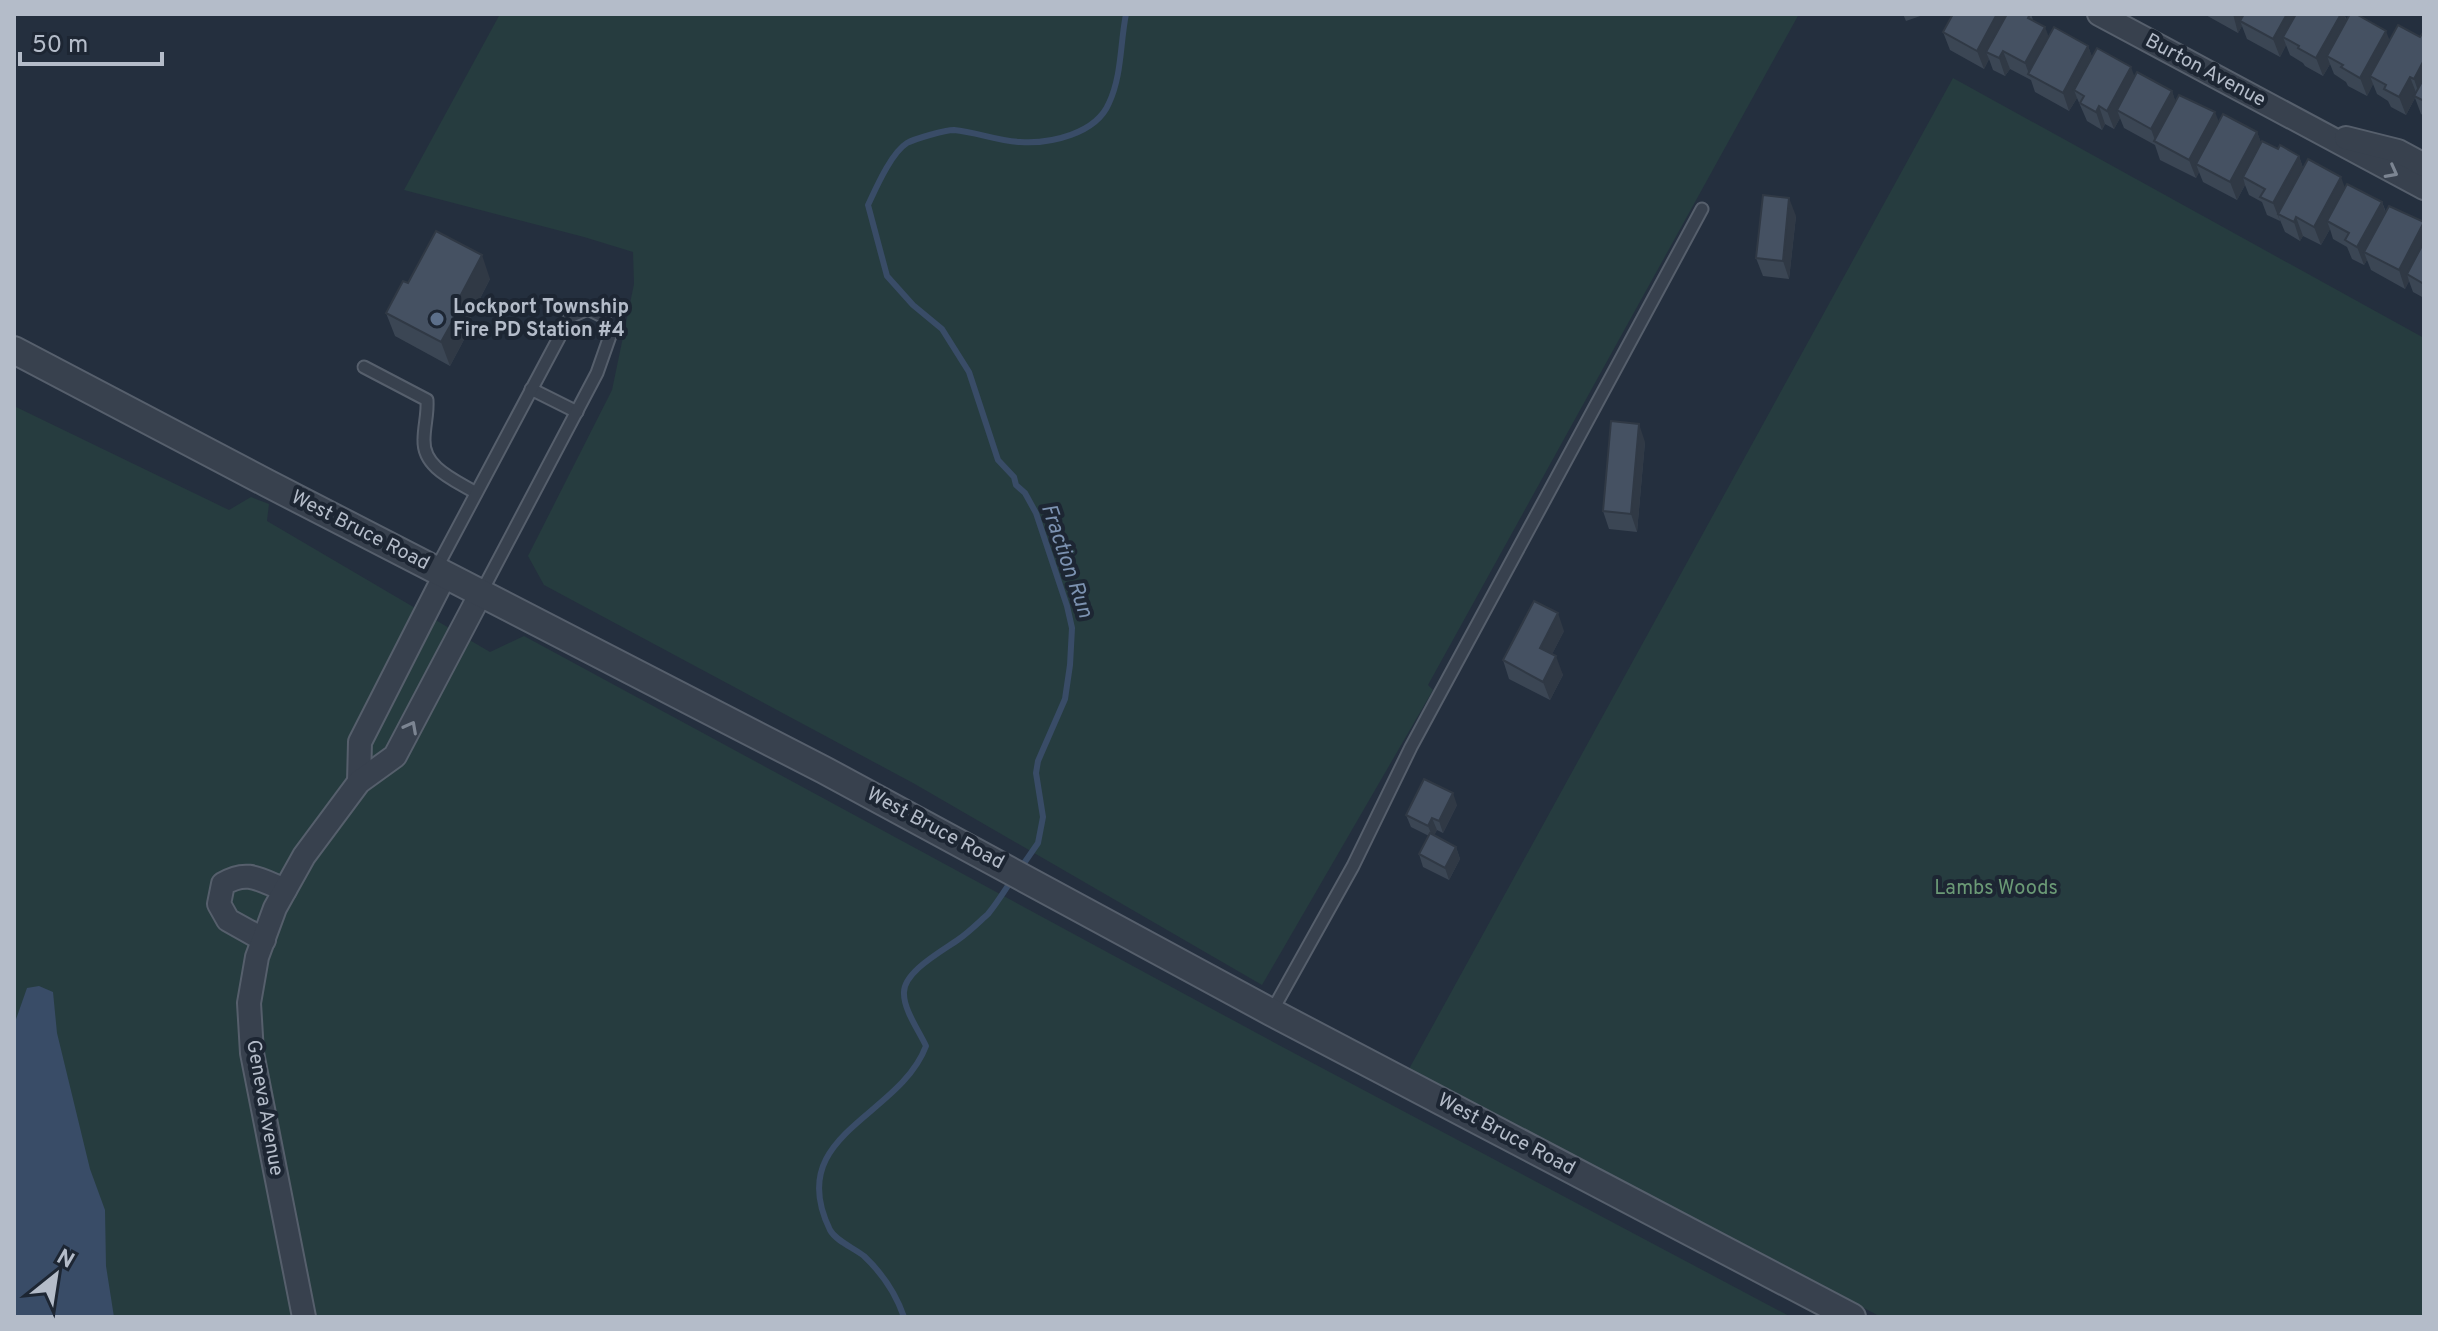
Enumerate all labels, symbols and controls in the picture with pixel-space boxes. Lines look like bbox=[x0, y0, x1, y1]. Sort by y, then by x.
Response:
scale bar bbox=[20, 16, 162, 66]
street label: Burton Avenue bbox=[2140, 28, 2270, 114]
text: 50 m bbox=[32, 31, 88, 61]
one-way arrow bbox=[2384, 162, 2399, 177]
place label: Lockport Township Fire PD Station #4 bbox=[453, 295, 629, 344]
marker: Lockport Township Fire PD Station #4 bbox=[428, 310, 446, 328]
street label: West Bruce Road bbox=[286, 485, 434, 577]
water label: Fraction Run bbox=[1034, 500, 1098, 622]
one-way arrow bbox=[401, 721, 416, 735]
street label: West Bruce Road bbox=[862, 782, 1008, 876]
park label: Lambs Woods bbox=[1934, 876, 2058, 902]
street label: Geneva Avenue bbox=[239, 1038, 289, 1178]
street label: West Bruce Road bbox=[1433, 1088, 1579, 1182]
north arrow bbox=[16, 1235, 96, 1315]
text: N bbox=[51, 1244, 78, 1275]

